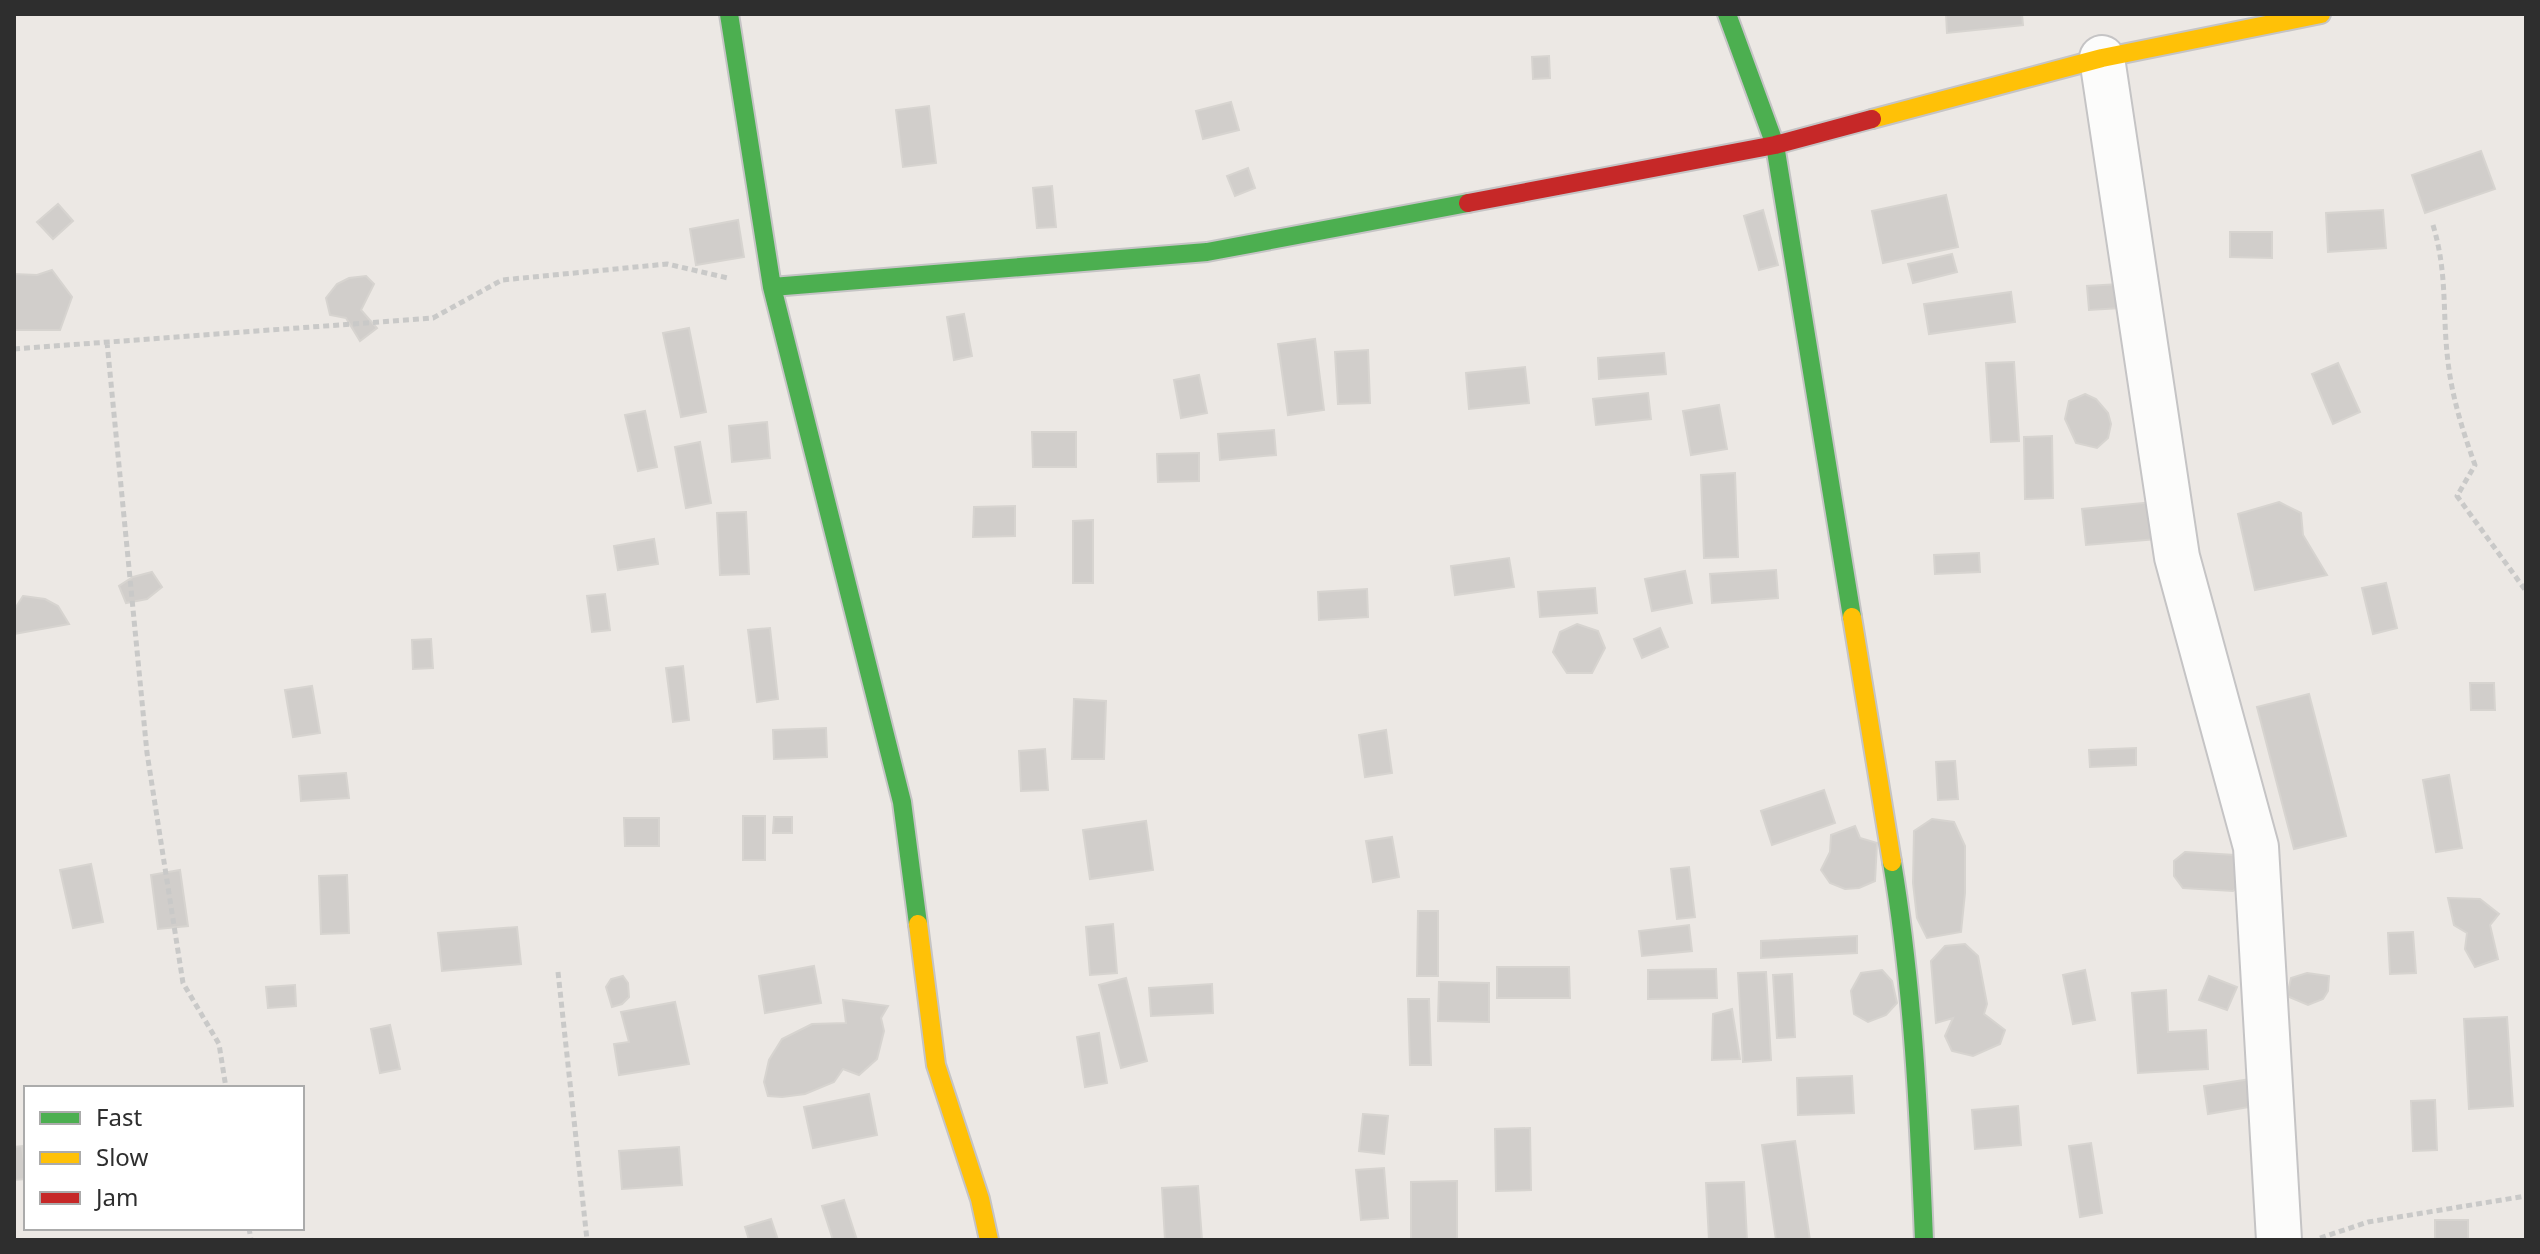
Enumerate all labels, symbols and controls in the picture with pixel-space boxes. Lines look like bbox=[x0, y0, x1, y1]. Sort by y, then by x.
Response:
legend bbox=[24, 1086, 304, 1230]
text: Fast bbox=[96, 1100, 142, 1133]
text: Slow bbox=[96, 1140, 148, 1173]
text: Jam bbox=[94, 1180, 138, 1213]

